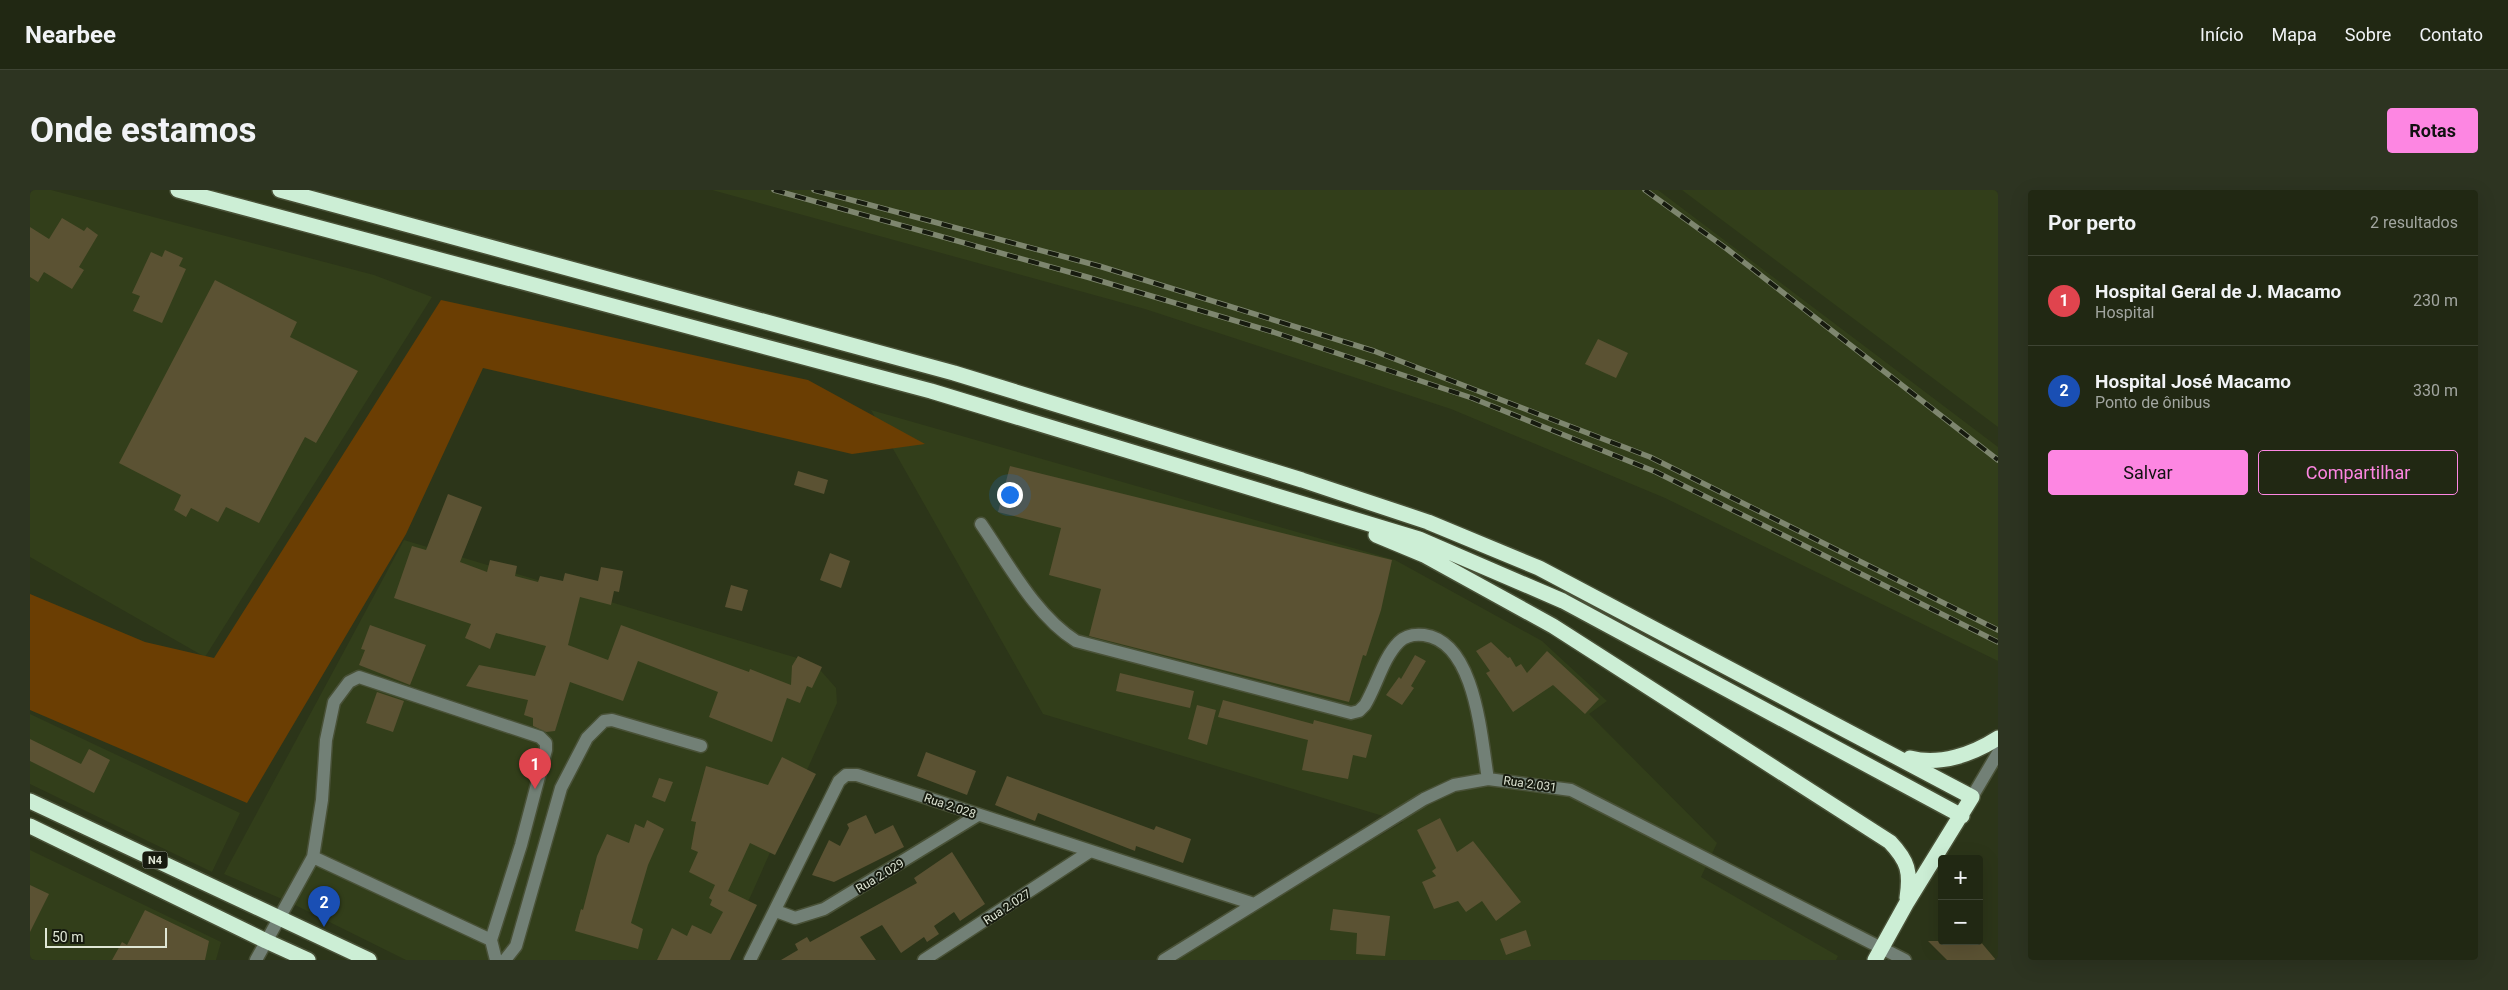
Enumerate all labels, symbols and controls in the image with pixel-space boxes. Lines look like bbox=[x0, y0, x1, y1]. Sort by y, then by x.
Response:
text: Nearbee bbox=[25, 21, 116, 49]
text: Início bbox=[2200, 24, 2243, 45]
text: Mapa bbox=[2271, 24, 2317, 45]
text: Sobre bbox=[2345, 24, 2391, 45]
text: Contato bbox=[2419, 24, 2483, 45]
button: Rotas bbox=[2387, 108, 2478, 153]
text: Onde estamos bbox=[30, 110, 257, 151]
text: Por perto bbox=[2048, 211, 2136, 235]
text: 2 resultados bbox=[2370, 213, 2458, 232]
text: Hospital Geral de J. Macamo bbox=[2095, 280, 2341, 303]
text: 1 bbox=[2059, 291, 2069, 310]
text: 230 m bbox=[2413, 291, 2458, 310]
text: Hospital bbox=[2095, 303, 2155, 322]
text: Hospital José Macamo bbox=[2095, 370, 2291, 393]
text: 2 bbox=[2059, 381, 2069, 400]
text: 330 m bbox=[2413, 381, 2458, 400]
text: Ponto de ônibus bbox=[2095, 393, 2211, 412]
button: Salvar bbox=[2048, 450, 2248, 495]
button: Compartilhar bbox=[2258, 450, 2458, 495]
your location bbox=[997, 482, 1023, 508]
pin: 1 bbox=[519, 748, 551, 789]
street label: Rua 2.031 bbox=[1502, 773, 1558, 795]
street label: Rua 2.028 bbox=[922, 791, 978, 821]
road number: N4 bbox=[142, 852, 168, 868]
map controls bbox=[1938, 855, 1983, 945]
button: + bbox=[1938, 855, 1983, 900]
street label: Rua 2.029 bbox=[853, 856, 907, 896]
pin: 2 bbox=[308, 886, 340, 927]
street label: Rua 2.027 bbox=[981, 886, 1034, 927]
button: − bbox=[1938, 900, 1983, 945]
scale bar bbox=[45, 925, 168, 948]
text: 50 m bbox=[52, 929, 84, 945]

